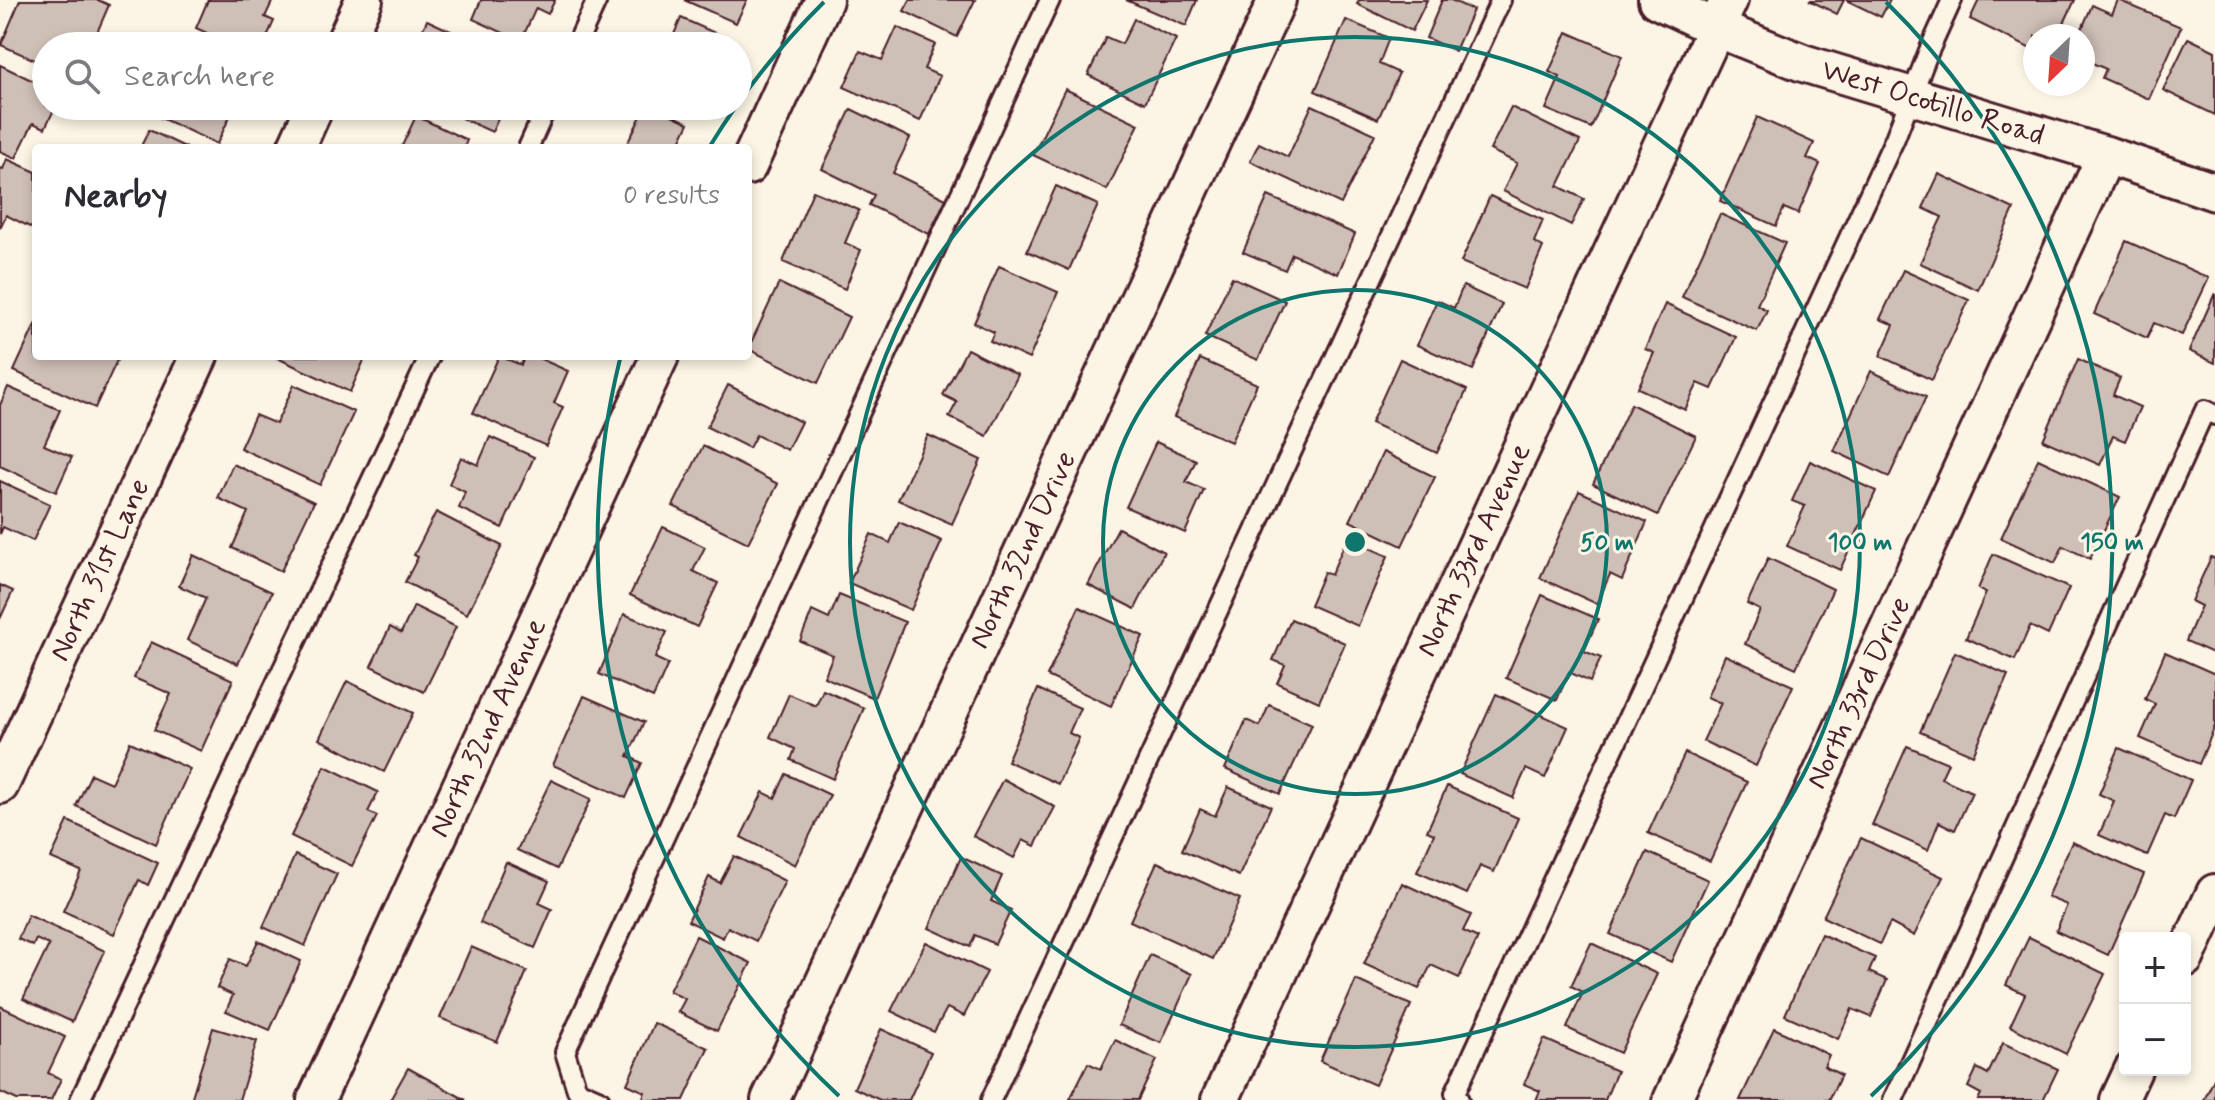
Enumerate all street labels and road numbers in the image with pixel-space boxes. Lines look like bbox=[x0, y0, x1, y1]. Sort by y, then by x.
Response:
street label: West Ocotillo Road bbox=[1817, 51, 2049, 155]
street label: North 33rd Avenue bbox=[1407, 437, 1541, 663]
street label: North 32nd Drive bbox=[960, 445, 1086, 655]
street label: North 31st Lane bbox=[41, 472, 159, 668]
street label: North 33rd Drive bbox=[1797, 591, 1921, 795]
street label: North 32nd Avenue bbox=[420, 612, 556, 844]

